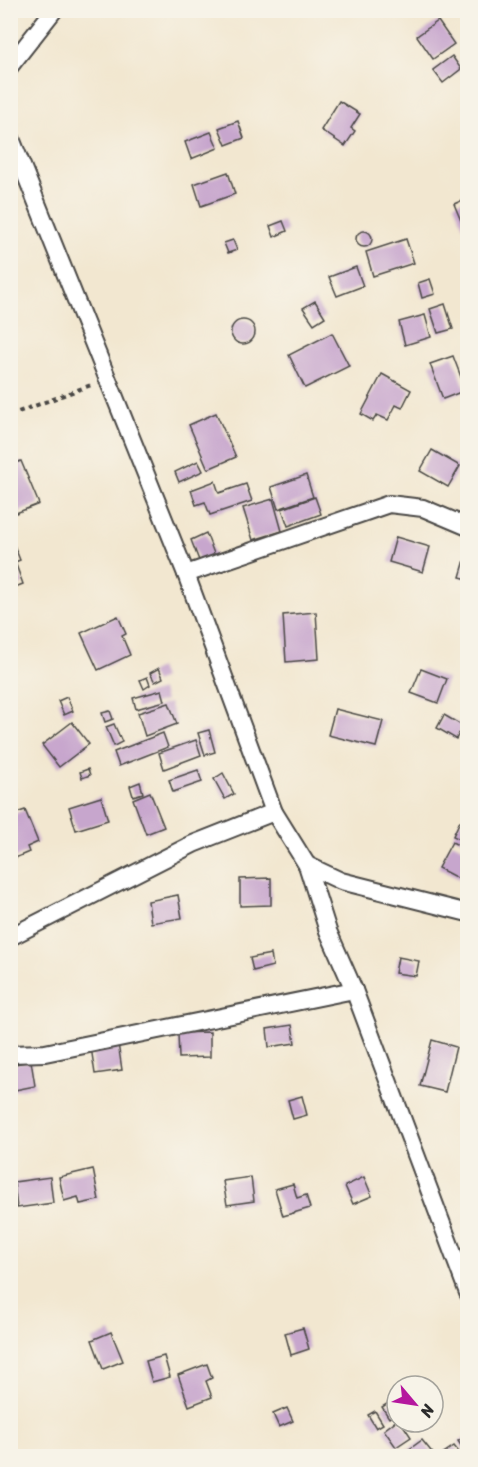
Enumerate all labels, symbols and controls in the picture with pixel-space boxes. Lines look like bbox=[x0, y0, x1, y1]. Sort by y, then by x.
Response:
north arrow bbox=[385, 1374, 445, 1434]
text: N bbox=[412, 1398, 444, 1424]

